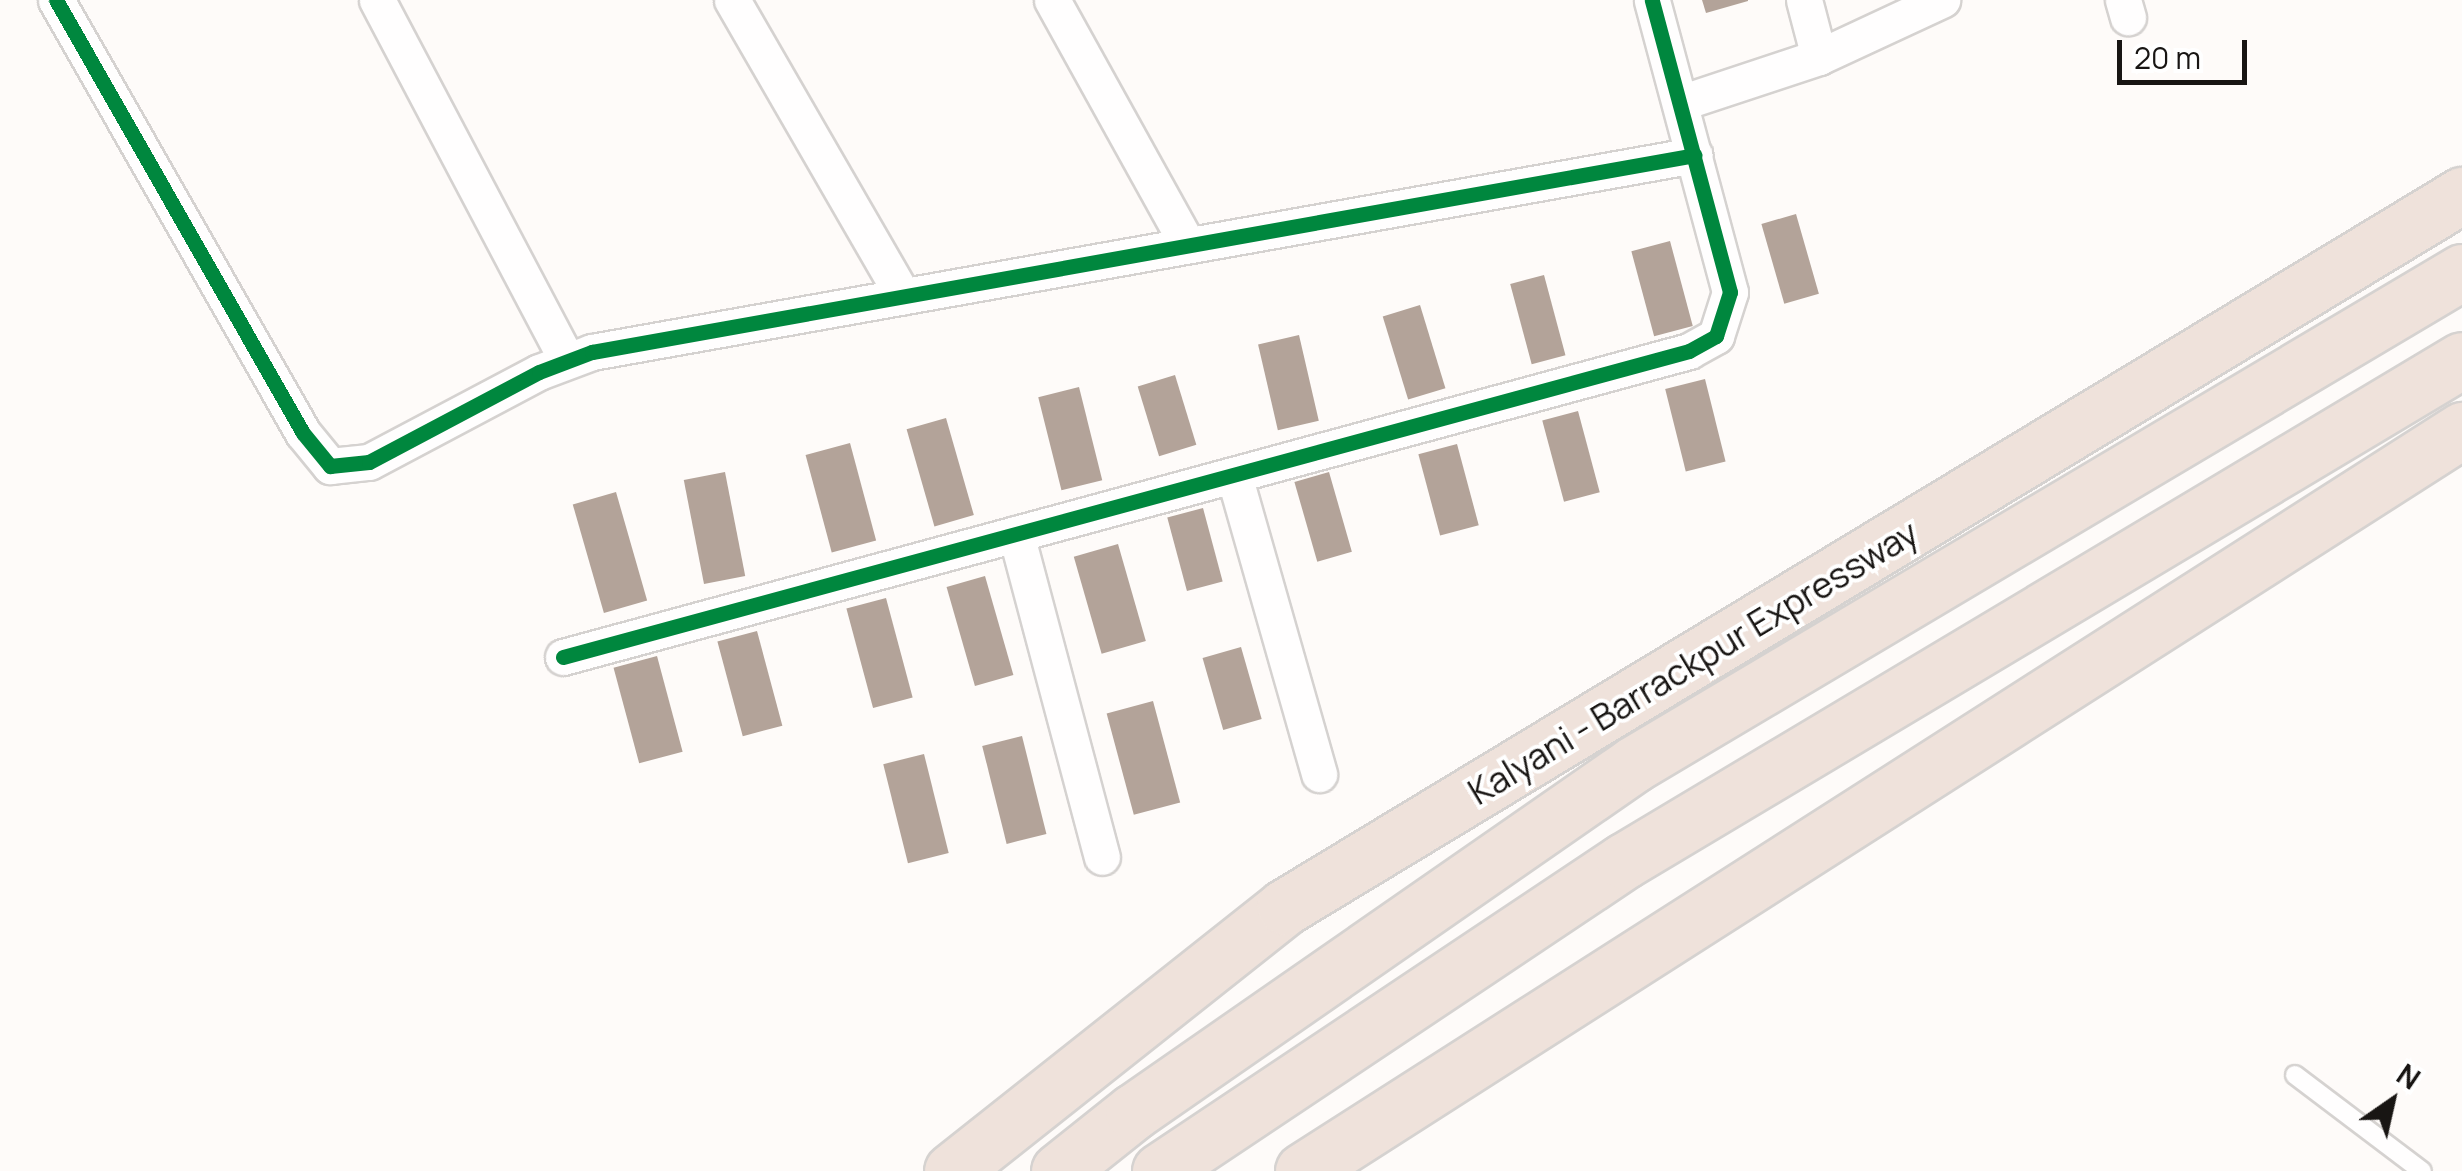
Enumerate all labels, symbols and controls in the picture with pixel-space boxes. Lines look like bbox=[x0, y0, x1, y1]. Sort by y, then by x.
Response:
scale bar bbox=[2122, 20, 2252, 82]
text: 20 m bbox=[2134, 37, 2201, 78]
street label: Kalyani - Barrackpur Expressway bbox=[1461, 511, 1925, 813]
north arrow bbox=[2342, 1051, 2442, 1151]
text: N bbox=[2390, 1055, 2428, 1097]

